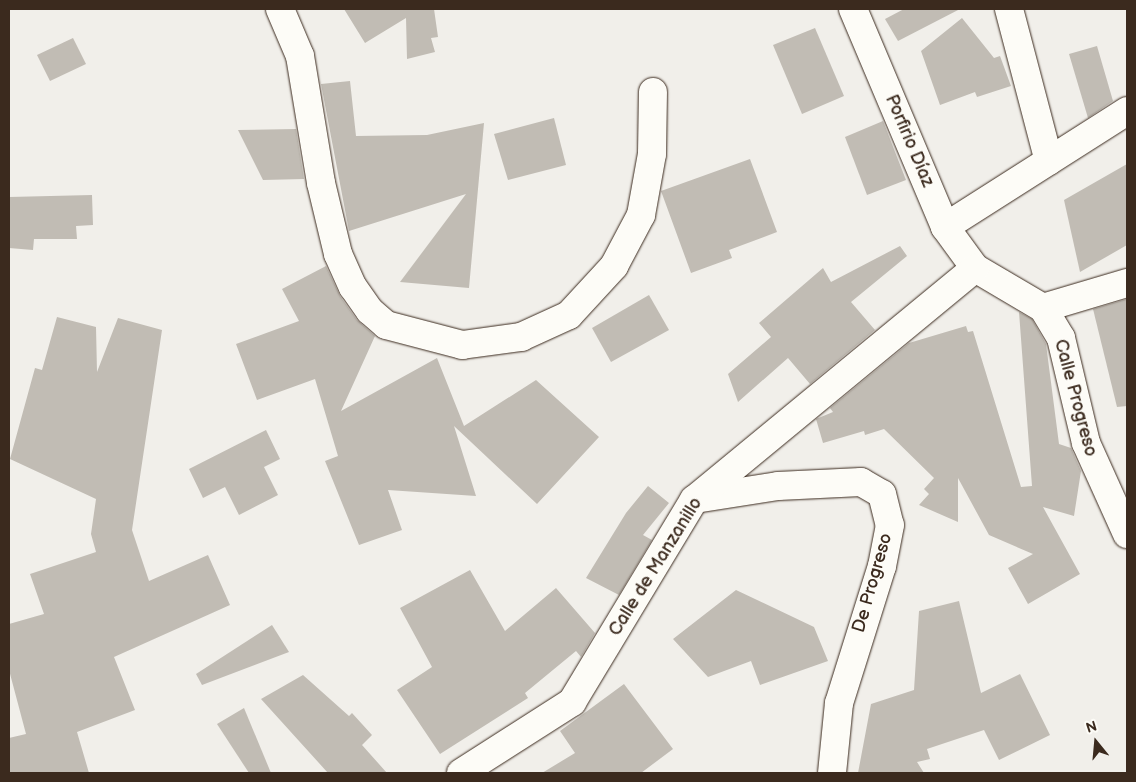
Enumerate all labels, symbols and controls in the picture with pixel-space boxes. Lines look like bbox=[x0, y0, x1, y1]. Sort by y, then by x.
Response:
street label: Porfirio Díaz bbox=[880, 92, 938, 190]
street label: Calle Progreso bbox=[1049, 337, 1101, 459]
street label: Calle de Manzanillo bbox=[605, 494, 707, 640]
street label: De Progreso bbox=[849, 531, 897, 635]
north arrow bbox=[1071, 717, 1121, 767]
text: N bbox=[1084, 718, 1099, 737]

